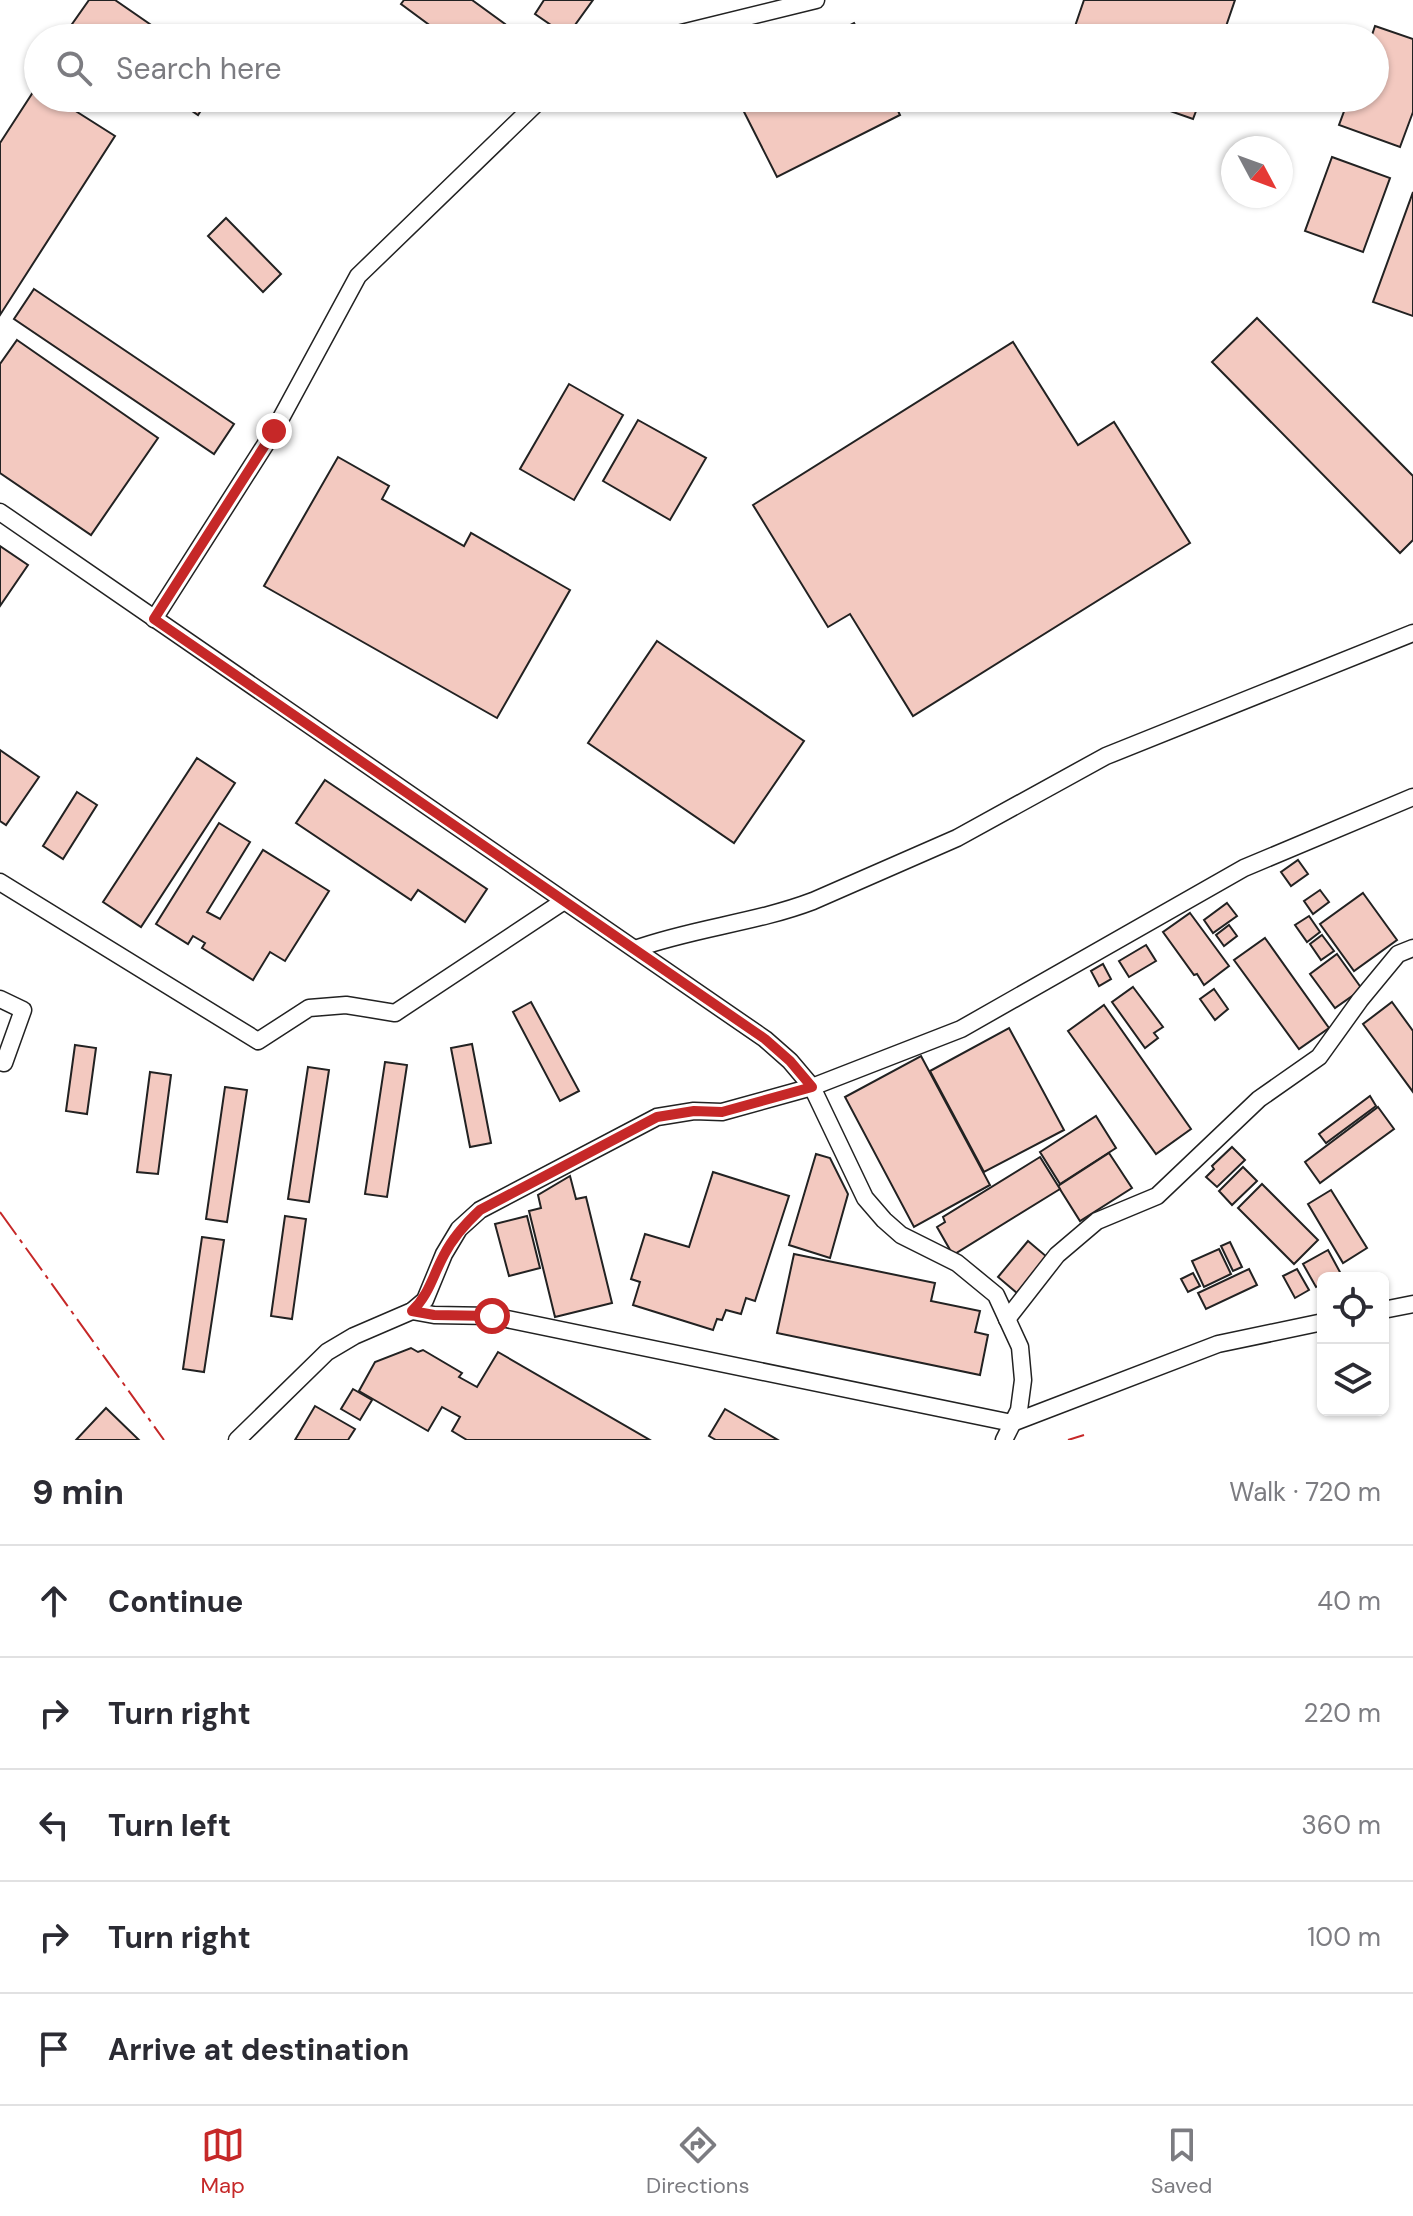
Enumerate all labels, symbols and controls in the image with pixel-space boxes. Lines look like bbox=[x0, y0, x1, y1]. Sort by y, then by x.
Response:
search box bbox=[24, 24, 1389, 112]
icon: search bbox=[52, 46, 96, 90]
text: Search here bbox=[116, 49, 282, 88]
north arrow bbox=[1221, 136, 1293, 208]
route end bbox=[256, 413, 292, 449]
map controls bbox=[1317, 1272, 1389, 1416]
button: locate bbox=[1317, 1272, 1389, 1344]
route start bbox=[474, 1298, 510, 1334]
button: layers bbox=[1317, 1344, 1389, 1416]
text: 9 min bbox=[32, 1470, 124, 1515]
text: Walk · 720 m bbox=[1229, 1475, 1381, 1509]
icon: ahead bbox=[32, 1579, 76, 1623]
text: Continue bbox=[108, 1582, 243, 1621]
text: 40 m bbox=[1317, 1584, 1381, 1618]
icon: right bbox=[32, 1691, 76, 1735]
text: Turn right bbox=[108, 1694, 251, 1733]
text: 220 m bbox=[1303, 1696, 1381, 1730]
icon: left bbox=[32, 1803, 76, 1847]
text: Turn left bbox=[108, 1806, 231, 1845]
text: 360 m bbox=[1301, 1808, 1381, 1842]
icon: right bbox=[32, 1915, 76, 1959]
text: Turn right bbox=[108, 1918, 251, 1957]
text: 100 m bbox=[1307, 1920, 1381, 1954]
icon: arrive bbox=[32, 2027, 76, 2071]
text: Arrive at destination bbox=[108, 2030, 409, 2069]
tab: Map bbox=[201, 2123, 245, 2200]
tab: Directions bbox=[646, 2123, 750, 2200]
tab: Saved bbox=[1151, 2123, 1212, 2200]

